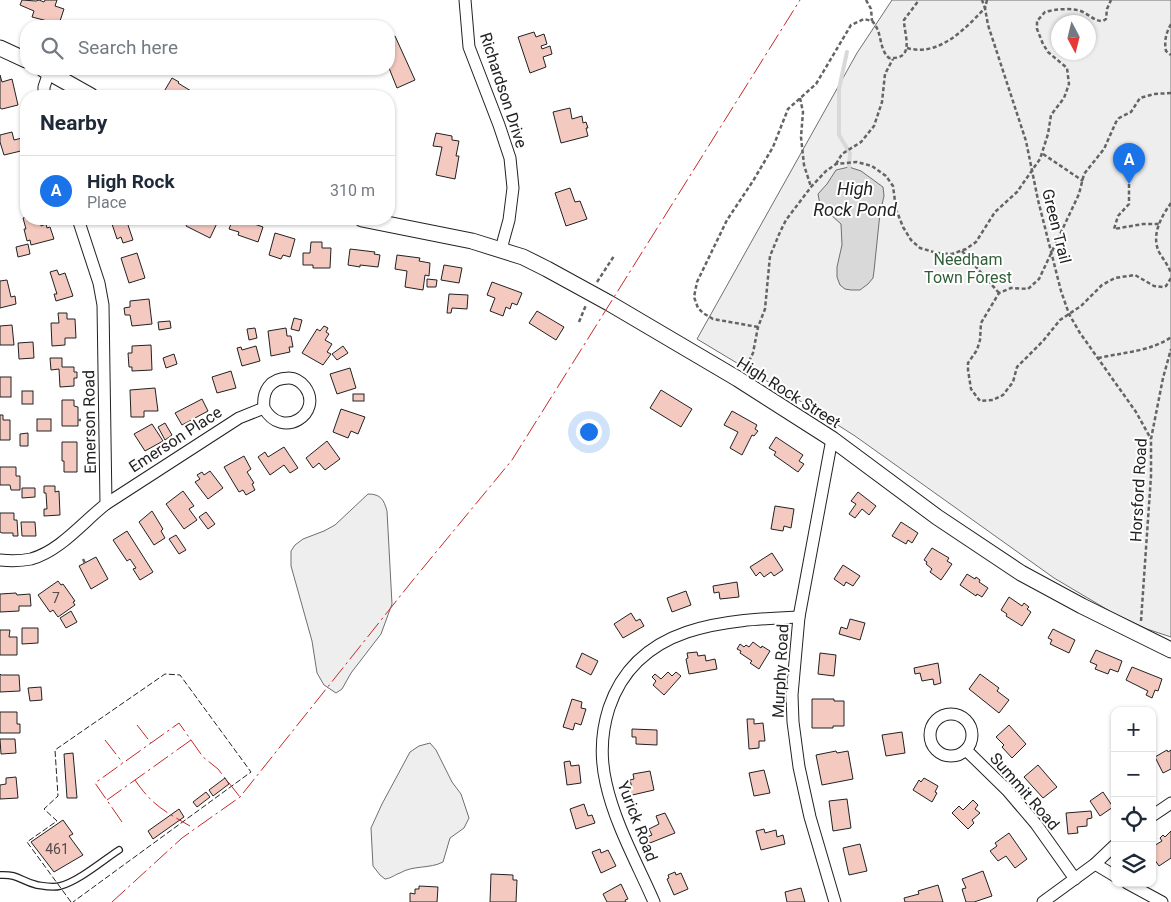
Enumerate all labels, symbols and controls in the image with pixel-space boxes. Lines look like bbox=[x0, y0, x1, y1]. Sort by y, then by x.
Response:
north arrow bbox=[1051, 15, 1096, 60]
search box bbox=[20, 20, 395, 75]
street label: Richardson Drive bbox=[476, 30, 531, 150]
icon: search bbox=[38, 34, 66, 62]
text: Search here bbox=[78, 36, 178, 59]
text: Nearby bbox=[40, 111, 107, 135]
pin: A bbox=[1113, 143, 1145, 184]
text: High Rock bbox=[87, 170, 175, 193]
water label: High Rock Pond bbox=[813, 178, 898, 220]
text: A bbox=[51, 181, 61, 200]
text: 310 m bbox=[330, 181, 375, 200]
street label: Green Trail bbox=[1038, 187, 1075, 265]
text: Place bbox=[87, 193, 127, 212]
park label: Needham Town Forest bbox=[924, 250, 1012, 287]
street label: High Rock Street bbox=[733, 353, 844, 432]
street label: Emerson Road bbox=[79, 370, 100, 474]
street label: Emerson Place bbox=[125, 402, 225, 476]
your location bbox=[576, 419, 602, 445]
street label: Horsford Road bbox=[1126, 438, 1151, 542]
house number: 7 bbox=[52, 590, 60, 606]
street label: Murphy Road bbox=[769, 623, 792, 719]
map controls bbox=[1111, 707, 1156, 887]
button: + bbox=[1111, 707, 1156, 752]
street label: Summit Road bbox=[986, 749, 1063, 834]
button: − bbox=[1111, 752, 1156, 797]
street label: Yurick Road bbox=[614, 778, 662, 864]
button: locate bbox=[1111, 797, 1156, 842]
house number: 461 bbox=[45, 841, 69, 857]
button: layers bbox=[1111, 842, 1156, 887]

